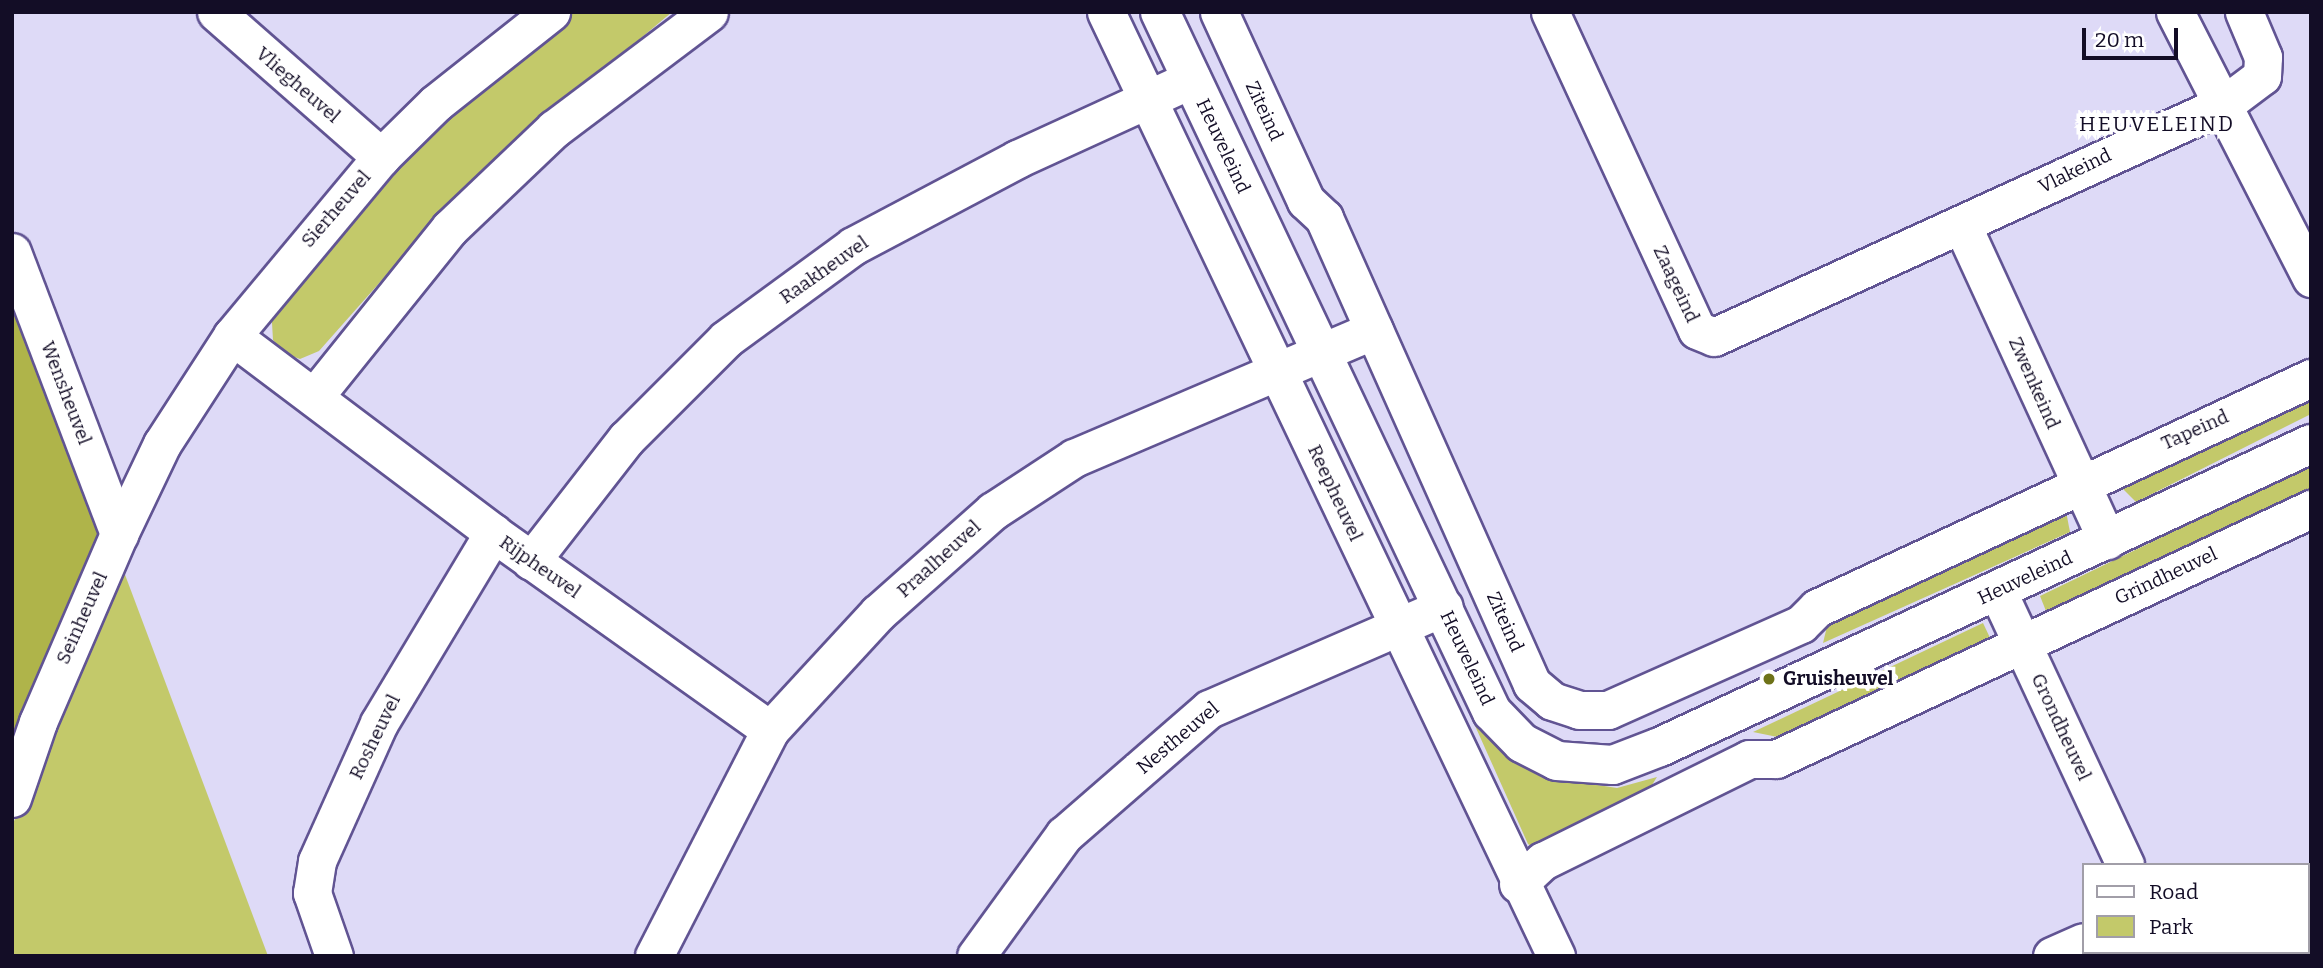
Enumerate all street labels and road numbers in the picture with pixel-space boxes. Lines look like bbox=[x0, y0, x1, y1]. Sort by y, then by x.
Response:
street label: Vliegheuvel bbox=[251, 42, 345, 128]
street label: Ziteind bbox=[1240, 78, 1288, 144]
street label: Heuveleind bbox=[1191, 95, 1255, 197]
street label: Vlakeind bbox=[2035, 144, 2115, 198]
street label: Sierheuvel bbox=[297, 166, 375, 252]
street label: Raakheuvel bbox=[775, 231, 873, 309]
street label: Zaageind bbox=[1648, 242, 1704, 326]
street label: Zwenkeind bbox=[2004, 334, 2064, 432]
street label: Wensheuvel bbox=[36, 338, 96, 448]
street label: Tapeind bbox=[2158, 405, 2232, 455]
street label: Reepheuvel bbox=[1303, 441, 1367, 545]
street label: Praalheuvel bbox=[893, 516, 985, 602]
street label: Rijpheuvel bbox=[495, 531, 585, 603]
street label: Grindheuvel bbox=[2111, 542, 2221, 610]
street label: Heuveleind bbox=[1974, 546, 2076, 610]
street label: Seinheuvel bbox=[52, 568, 112, 668]
street label: Ziteind bbox=[1482, 589, 1528, 655]
street label: Heuveleind bbox=[1435, 607, 1499, 709]
street label: Grondheuvel bbox=[2026, 670, 2096, 784]
street label: Rosheuvel bbox=[345, 691, 405, 783]
street label: Nestheuvel bbox=[1132, 697, 1224, 779]

